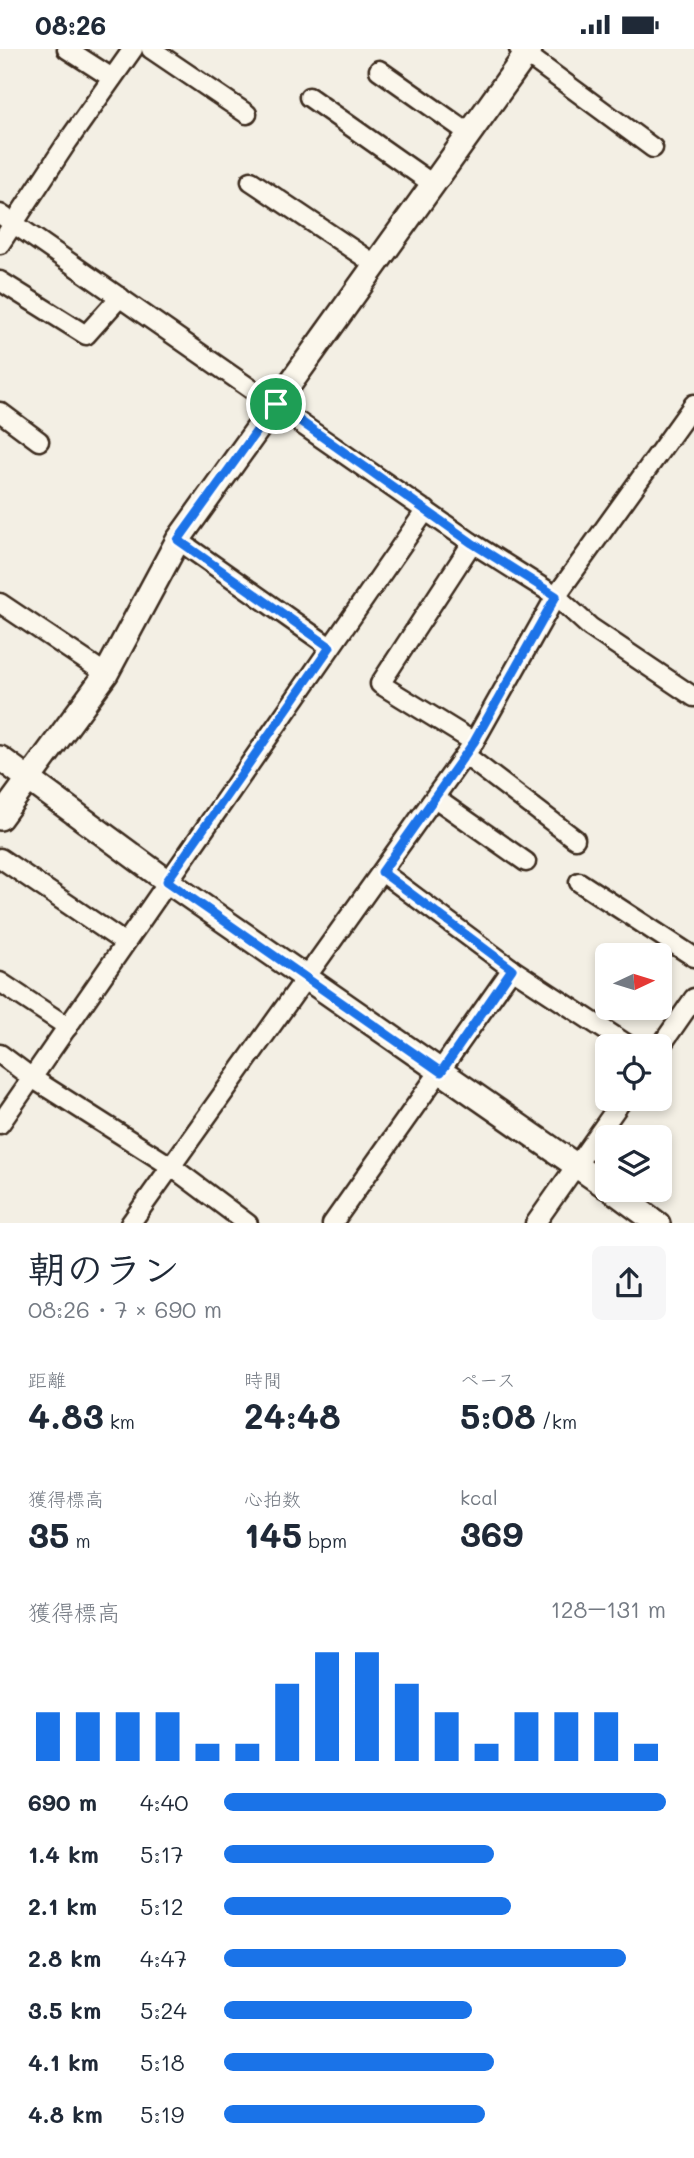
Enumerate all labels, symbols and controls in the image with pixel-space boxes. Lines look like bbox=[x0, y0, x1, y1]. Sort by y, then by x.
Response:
text: 08:26 bbox=[35, 8, 106, 42]
pin bbox=[246, 374, 306, 434]
icon: arrive bbox=[257, 385, 295, 423]
north arrow bbox=[595, 943, 672, 1020]
map controls bbox=[595, 943, 672, 1202]
button: locate bbox=[595, 1034, 672, 1111]
button: layers bbox=[595, 1125, 672, 1202]
text: 朝のラン bbox=[28, 1243, 180, 1293]
button: share bbox=[592, 1246, 666, 1320]
text: 08:26 · 7 × 690 m bbox=[28, 1294, 222, 1324]
text: 距離 bbox=[28, 1367, 66, 1392]
text: 時間 bbox=[244, 1367, 282, 1392]
text: ペース bbox=[460, 1367, 516, 1392]
text: 4.83 bbox=[28, 1392, 104, 1438]
text: 24:48 bbox=[244, 1392, 341, 1438]
text: 5:08 bbox=[460, 1392, 536, 1438]
text: km bbox=[104, 1409, 135, 1434]
text: /km bbox=[536, 1409, 577, 1434]
text: kcal bbox=[460, 1485, 498, 1510]
text: 獲得標高 bbox=[28, 1486, 104, 1511]
text: 心拍数 bbox=[244, 1486, 301, 1511]
text: 369 bbox=[460, 1510, 523, 1556]
text: 35 bbox=[28, 1511, 69, 1557]
text: 145 bbox=[244, 1511, 302, 1557]
text: m bbox=[69, 1528, 91, 1553]
text: bpm bbox=[302, 1528, 347, 1553]
text: 128–131 m bbox=[550, 1594, 666, 1624]
text: 獲得標高 bbox=[28, 1597, 120, 1627]
text: 690 m bbox=[28, 1787, 97, 1817]
text: 4:40 bbox=[140, 1787, 188, 1817]
text: 1.4 km bbox=[28, 1839, 99, 1869]
text: 5:17 bbox=[140, 1839, 184, 1869]
text: 2.1 km bbox=[28, 1891, 97, 1921]
text: 5:12 bbox=[140, 1891, 184, 1921]
text: 2.8 km bbox=[28, 1943, 101, 1973]
text: 4:47 bbox=[140, 1943, 187, 1973]
text: 3.5 km bbox=[28, 1995, 101, 2025]
text: 5:24 bbox=[140, 1995, 187, 2025]
text: 4.1 km bbox=[28, 2047, 99, 2077]
text: 5:18 bbox=[140, 2047, 185, 2077]
text: 4.8 km bbox=[28, 2099, 103, 2129]
text: 5:19 bbox=[140, 2099, 184, 2129]

